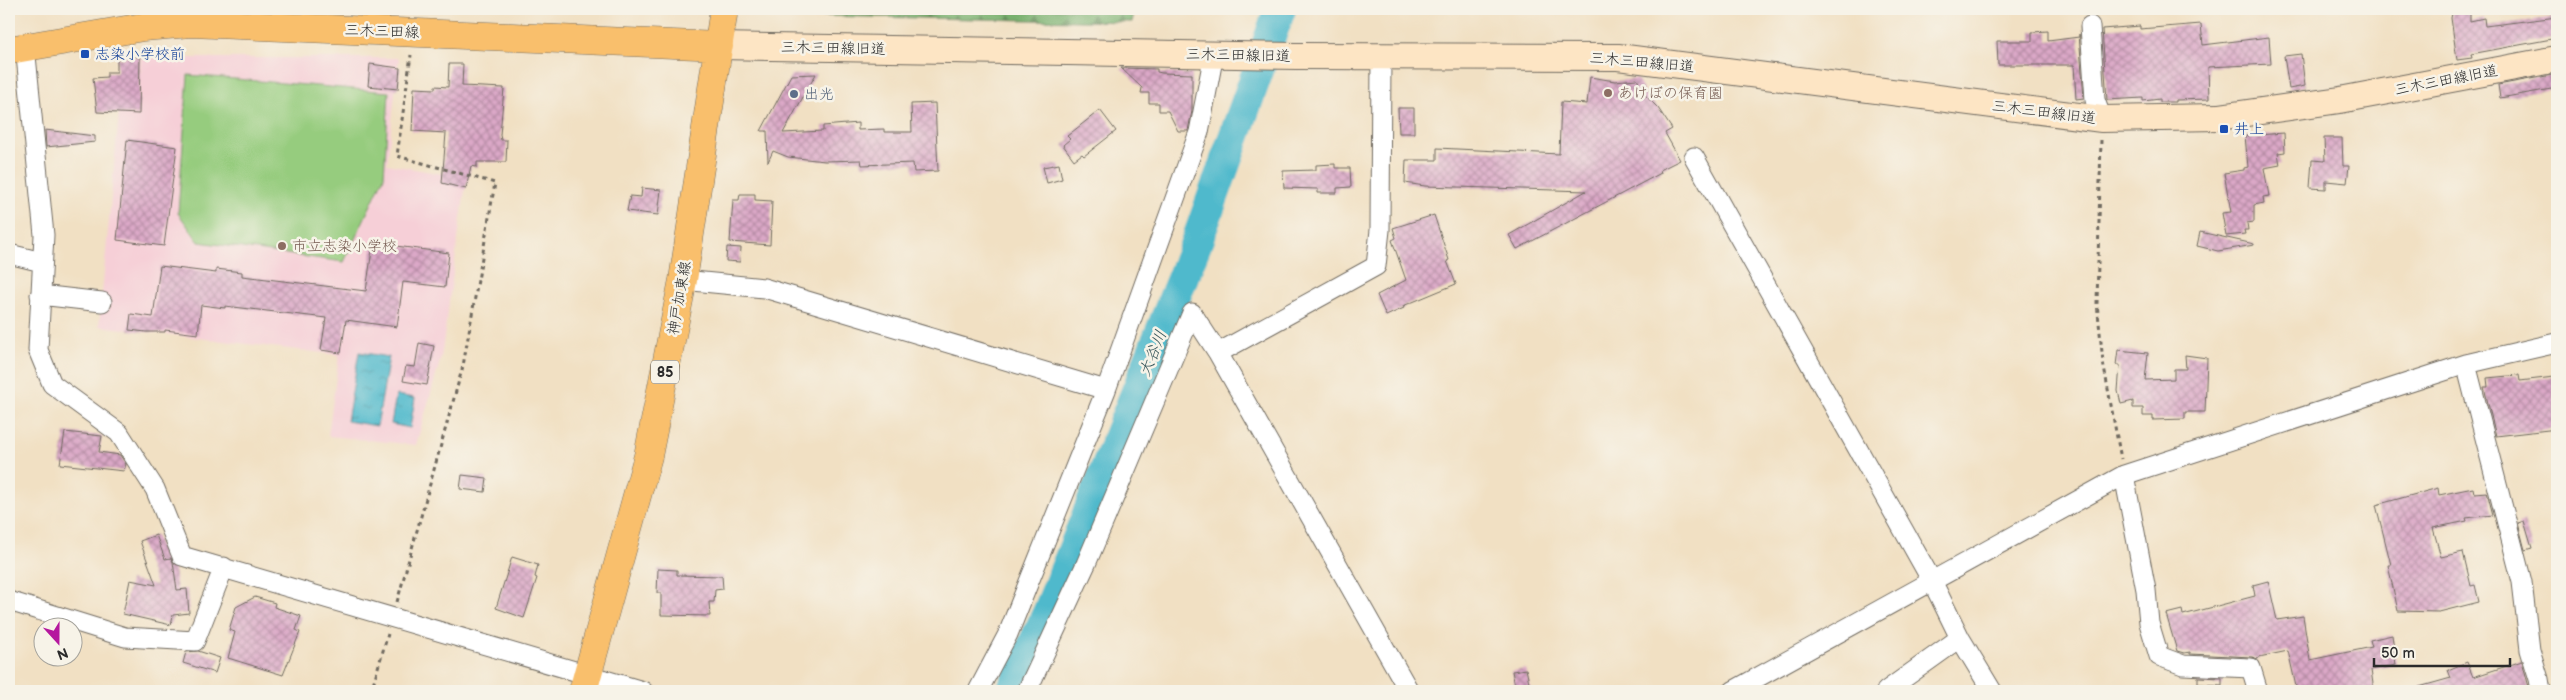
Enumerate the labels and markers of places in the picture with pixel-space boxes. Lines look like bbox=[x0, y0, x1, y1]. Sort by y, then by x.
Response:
place label: 志染小学校前 bbox=[95, 45, 185, 64]
marker: 志染小学校前 bbox=[79, 48, 91, 60]
place label: あけぼの保育園 bbox=[1618, 84, 1723, 103]
place label: 出光 bbox=[804, 85, 834, 104]
marker: あけぼの保育園 bbox=[1602, 87, 1614, 99]
marker: 出光 bbox=[788, 88, 800, 100]
place label: 井上 bbox=[2234, 120, 2264, 139]
marker: 井上 bbox=[2218, 123, 2230, 135]
place label: 市立志染小学校 bbox=[292, 237, 397, 256]
marker: 市立志染小学校 bbox=[276, 240, 288, 252]

